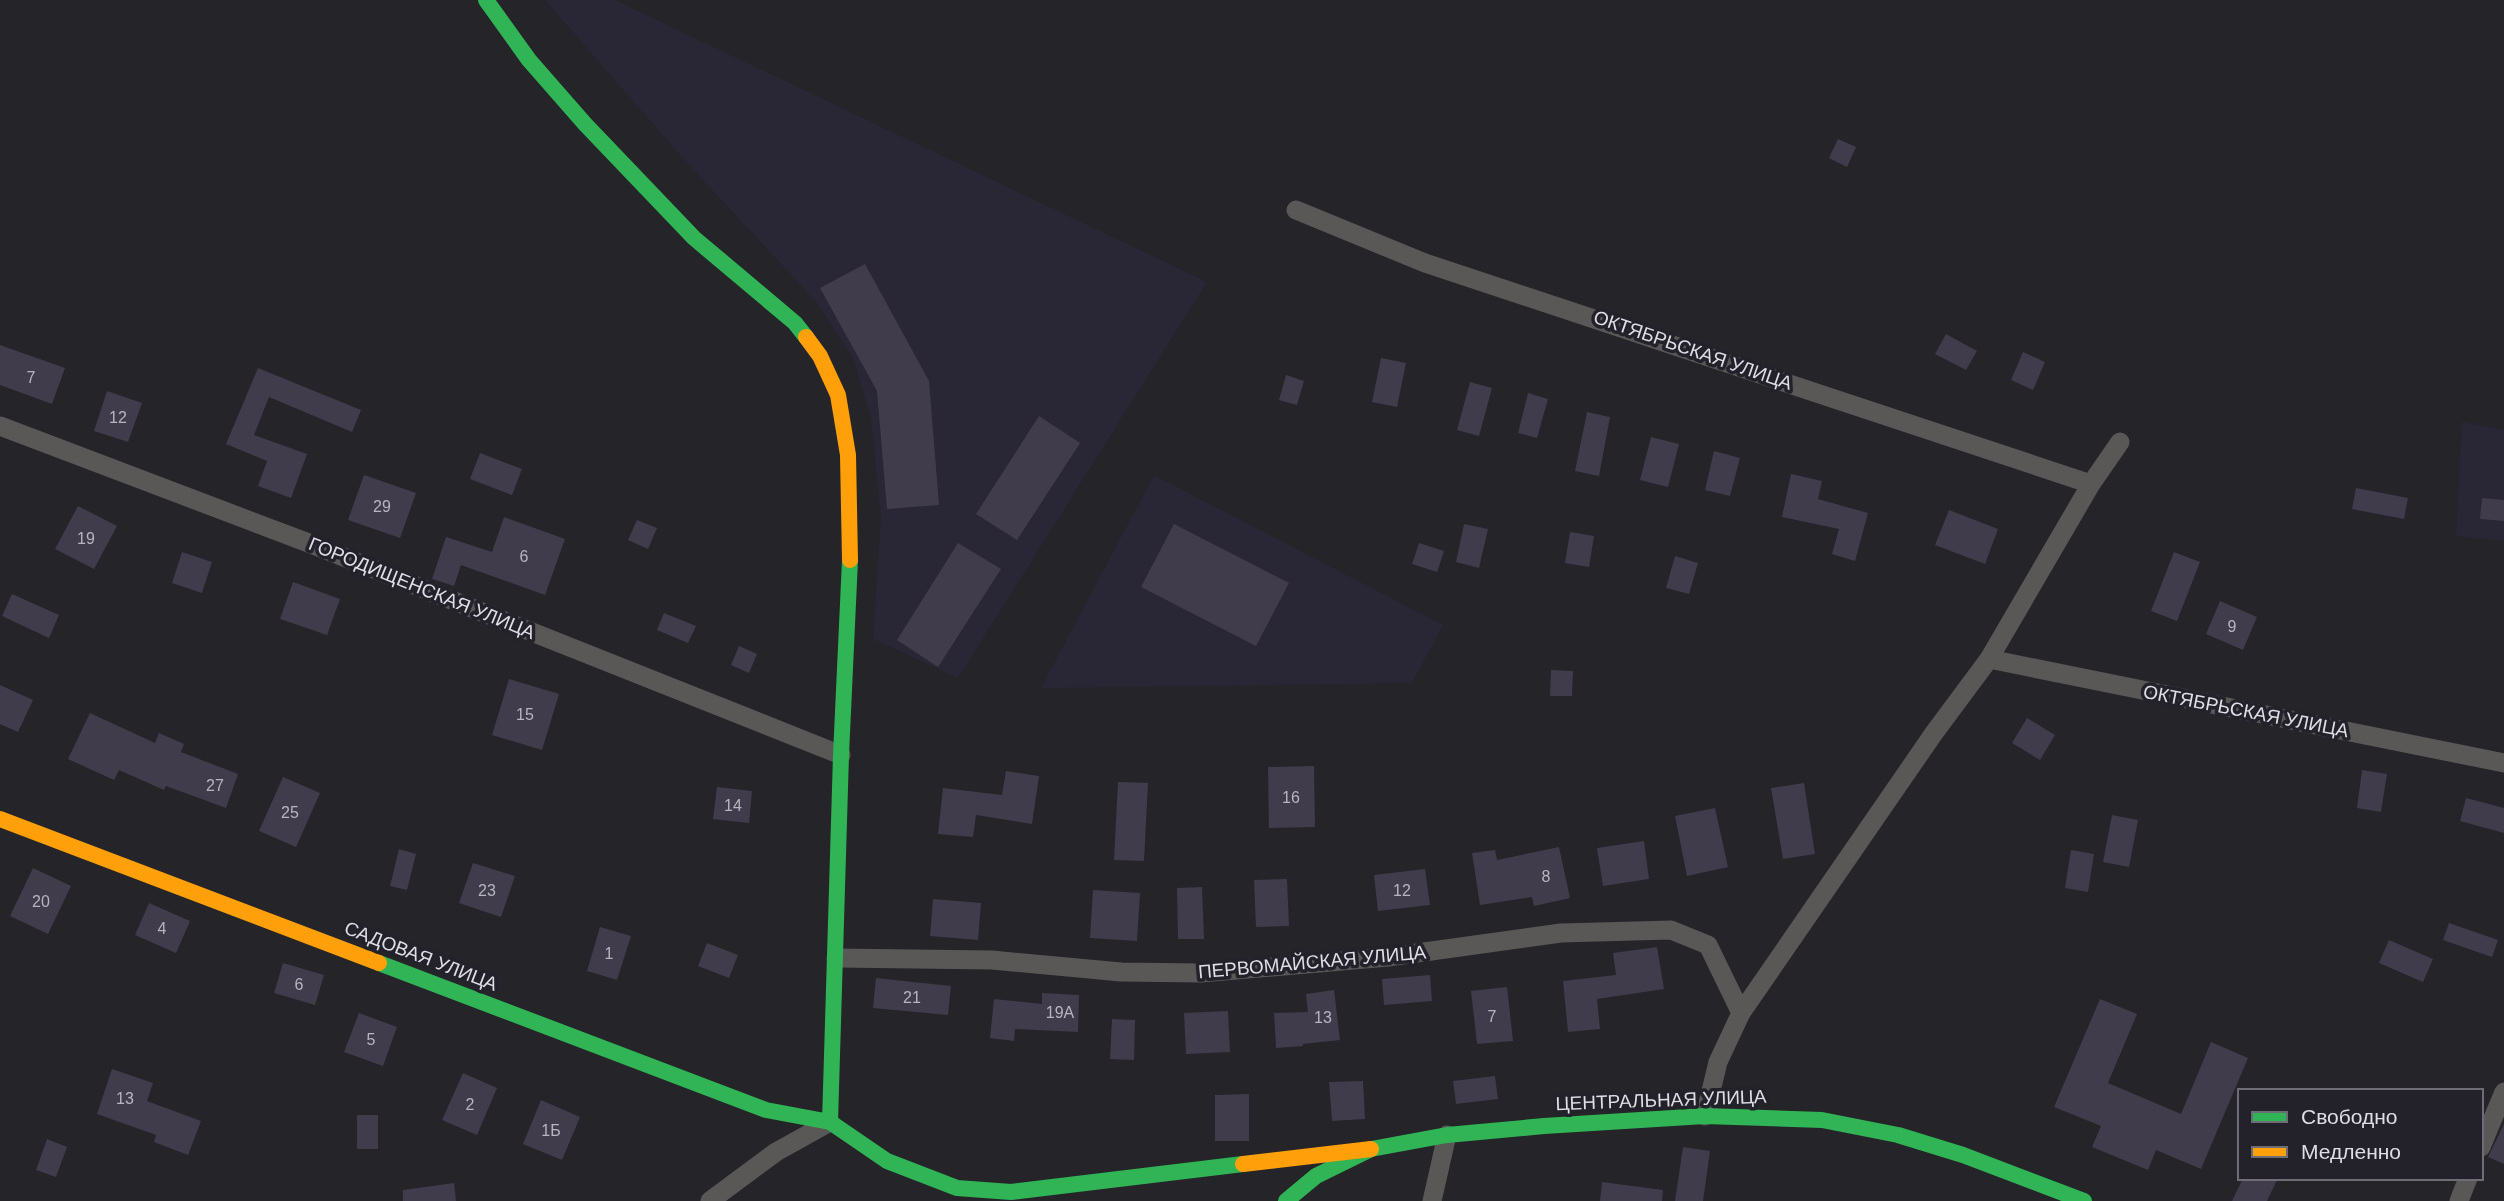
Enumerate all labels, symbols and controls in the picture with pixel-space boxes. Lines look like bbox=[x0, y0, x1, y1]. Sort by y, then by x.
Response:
street label: ОКТЯБРЬСКАЯ УЛИЦА bbox=[1591, 306, 1795, 394]
house number: 7 bbox=[27, 369, 36, 386]
house number: 12 bbox=[109, 409, 127, 426]
house number: 29 bbox=[373, 498, 391, 515]
house number: 19 bbox=[77, 530, 95, 547]
street label: ГОРОДИЩЕНСКАЯ УЛИЦА bbox=[306, 533, 538, 643]
house number: 6 bbox=[520, 548, 529, 565]
house number: 9 bbox=[2228, 618, 2237, 635]
street label: ОКТЯБРЬСКАЯ УЛИЦА bbox=[2142, 681, 2351, 741]
house number: 15 bbox=[516, 706, 534, 723]
house number: 27 bbox=[206, 777, 224, 794]
house number: 16 bbox=[1282, 789, 1300, 806]
house number: 14 bbox=[724, 797, 742, 814]
house number: 25 bbox=[281, 804, 299, 821]
house number: 8 bbox=[1542, 868, 1551, 885]
house number: 23 bbox=[478, 882, 496, 899]
house number: 12 bbox=[1393, 882, 1411, 899]
house number: 20 bbox=[32, 893, 50, 910]
street label: САДОВАЯ УЛИЦА bbox=[341, 917, 501, 995]
house number: 4 bbox=[158, 920, 167, 937]
street label: ПЕРВОМАЙСКАЯ УЛИЦА bbox=[1197, 942, 1427, 982]
house number: 1 bbox=[605, 945, 614, 962]
house number: 6 bbox=[295, 976, 304, 993]
house number: 21 bbox=[903, 989, 921, 1006]
house number: 19А bbox=[1046, 1004, 1075, 1021]
house number: 7 bbox=[1488, 1008, 1497, 1025]
house number: 13 bbox=[1314, 1009, 1332, 1026]
house number: 5 bbox=[367, 1031, 376, 1048]
street label: ЦЕНТРАЛЬНАЯ УЛИЦА bbox=[1555, 1086, 1767, 1114]
legend bbox=[2238, 1089, 2483, 1180]
house number: 13 bbox=[116, 1090, 134, 1107]
house number: 2 bbox=[466, 1096, 475, 1113]
text: Свободно bbox=[2301, 1105, 2398, 1128]
house number: 1Б bbox=[541, 1122, 561, 1139]
text: Медленно bbox=[2301, 1140, 2401, 1163]

